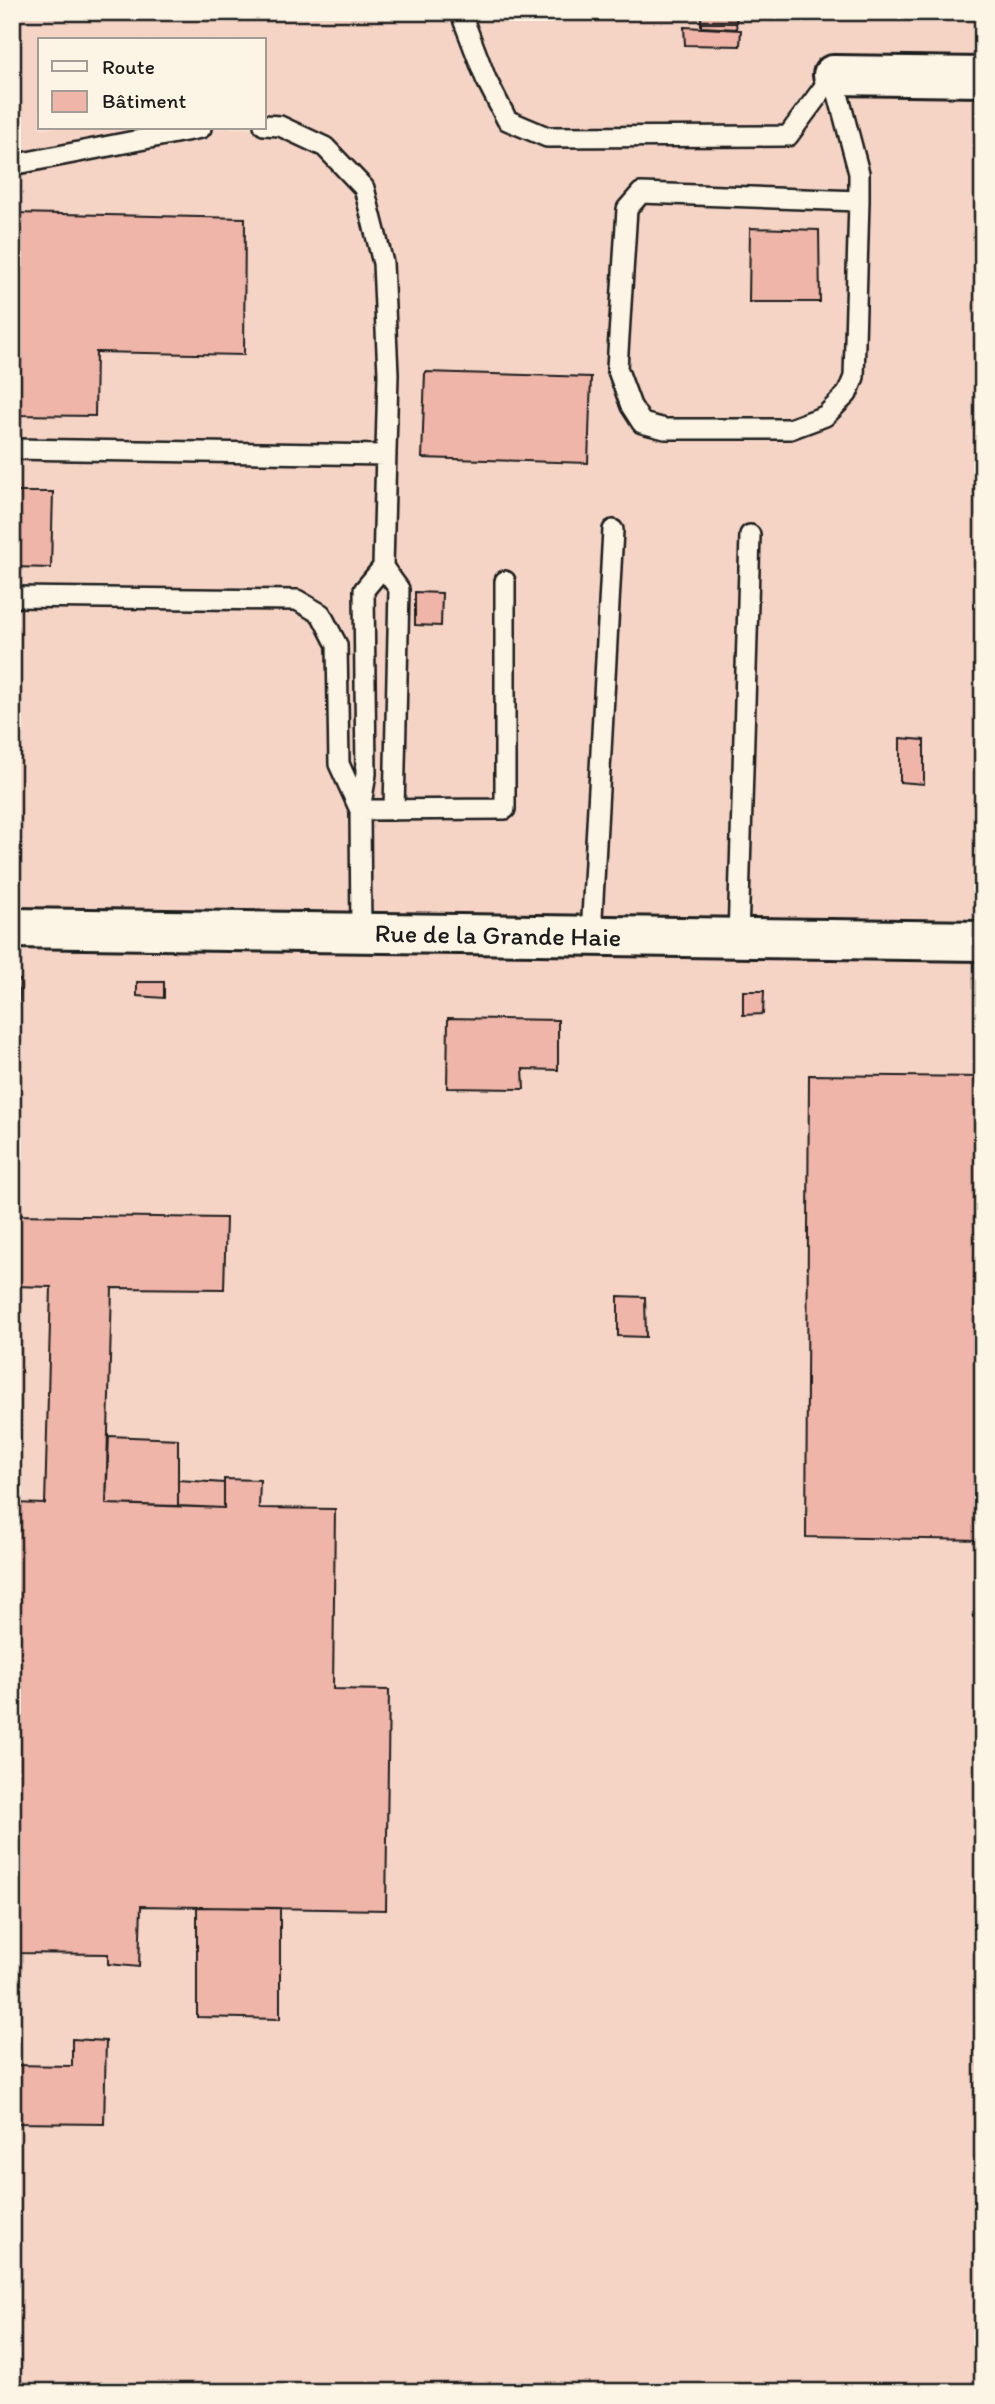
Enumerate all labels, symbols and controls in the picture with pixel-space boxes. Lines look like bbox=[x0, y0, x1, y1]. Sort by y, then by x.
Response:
legend bbox=[38, 38, 266, 130]
text: Route bbox=[102, 54, 155, 79]
text: Bâtiment bbox=[102, 88, 186, 113]
street label: Rue de la Grande Haie bbox=[374, 917, 622, 953]

